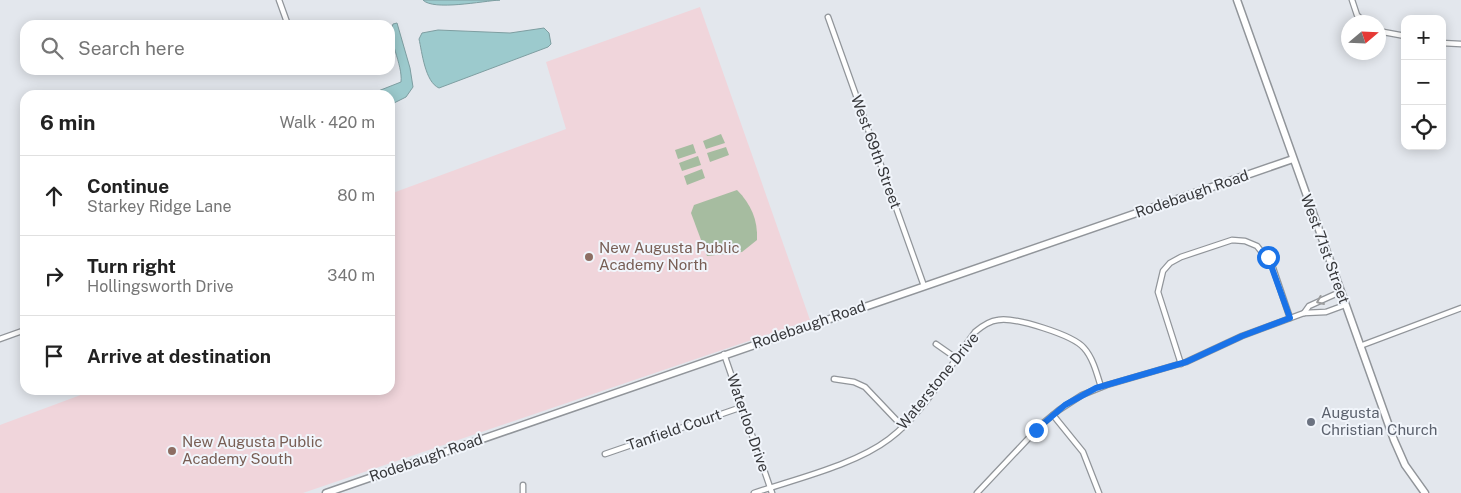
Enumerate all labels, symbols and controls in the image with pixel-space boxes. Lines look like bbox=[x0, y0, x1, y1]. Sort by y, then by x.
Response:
north arrow bbox=[1341, 15, 1386, 60]
map controls bbox=[1401, 15, 1446, 150]
button: + bbox=[1401, 15, 1446, 60]
search box bbox=[20, 20, 395, 75]
icon: search bbox=[38, 34, 66, 62]
text: Search here bbox=[78, 37, 185, 59]
button: − bbox=[1401, 60, 1446, 105]
street label: West 69th Street bbox=[848, 93, 905, 211]
button: locate bbox=[1401, 105, 1446, 150]
text: 6 min bbox=[40, 110, 96, 135]
text: Walk · 420 m bbox=[279, 113, 375, 132]
street label: Rodebaugh Road bbox=[1133, 166, 1251, 221]
text: Continue bbox=[87, 175, 169, 197]
icon: ahead bbox=[40, 182, 68, 210]
text: 80 m bbox=[337, 186, 375, 205]
street label: West 71st Street bbox=[1298, 192, 1353, 306]
text: Starkey Ridge Lane bbox=[87, 197, 232, 216]
place label: New Augusta Public Academy North bbox=[599, 239, 740, 273]
route start bbox=[1257, 246, 1280, 269]
marker: New Augusta Public Academy North bbox=[583, 251, 595, 263]
text: Turn right bbox=[87, 255, 176, 277]
icon: right bbox=[40, 262, 68, 290]
text: 340 m bbox=[327, 266, 375, 285]
text: Hollingsworth Drive bbox=[87, 277, 234, 296]
one-way arrow bbox=[1317, 295, 1325, 305]
street label: Rodebaugh Road bbox=[750, 297, 868, 352]
street label: Waterstone Drive bbox=[893, 329, 982, 433]
icon: arrive bbox=[40, 342, 68, 370]
text: Arrive at destination bbox=[87, 345, 271, 367]
street label: Waterloo Drive bbox=[724, 372, 773, 474]
place label: Augusta Christian Church bbox=[1321, 404, 1437, 438]
street label: Tanfield Court bbox=[624, 405, 723, 454]
marker: Augusta Christian Church bbox=[1305, 416, 1317, 428]
route end bbox=[1025, 419, 1048, 442]
street label: Rodebaugh Road bbox=[367, 430, 485, 485]
place label: New Augusta Public Academy South bbox=[182, 433, 323, 467]
marker: New Augusta Public Academy South bbox=[166, 445, 178, 457]

